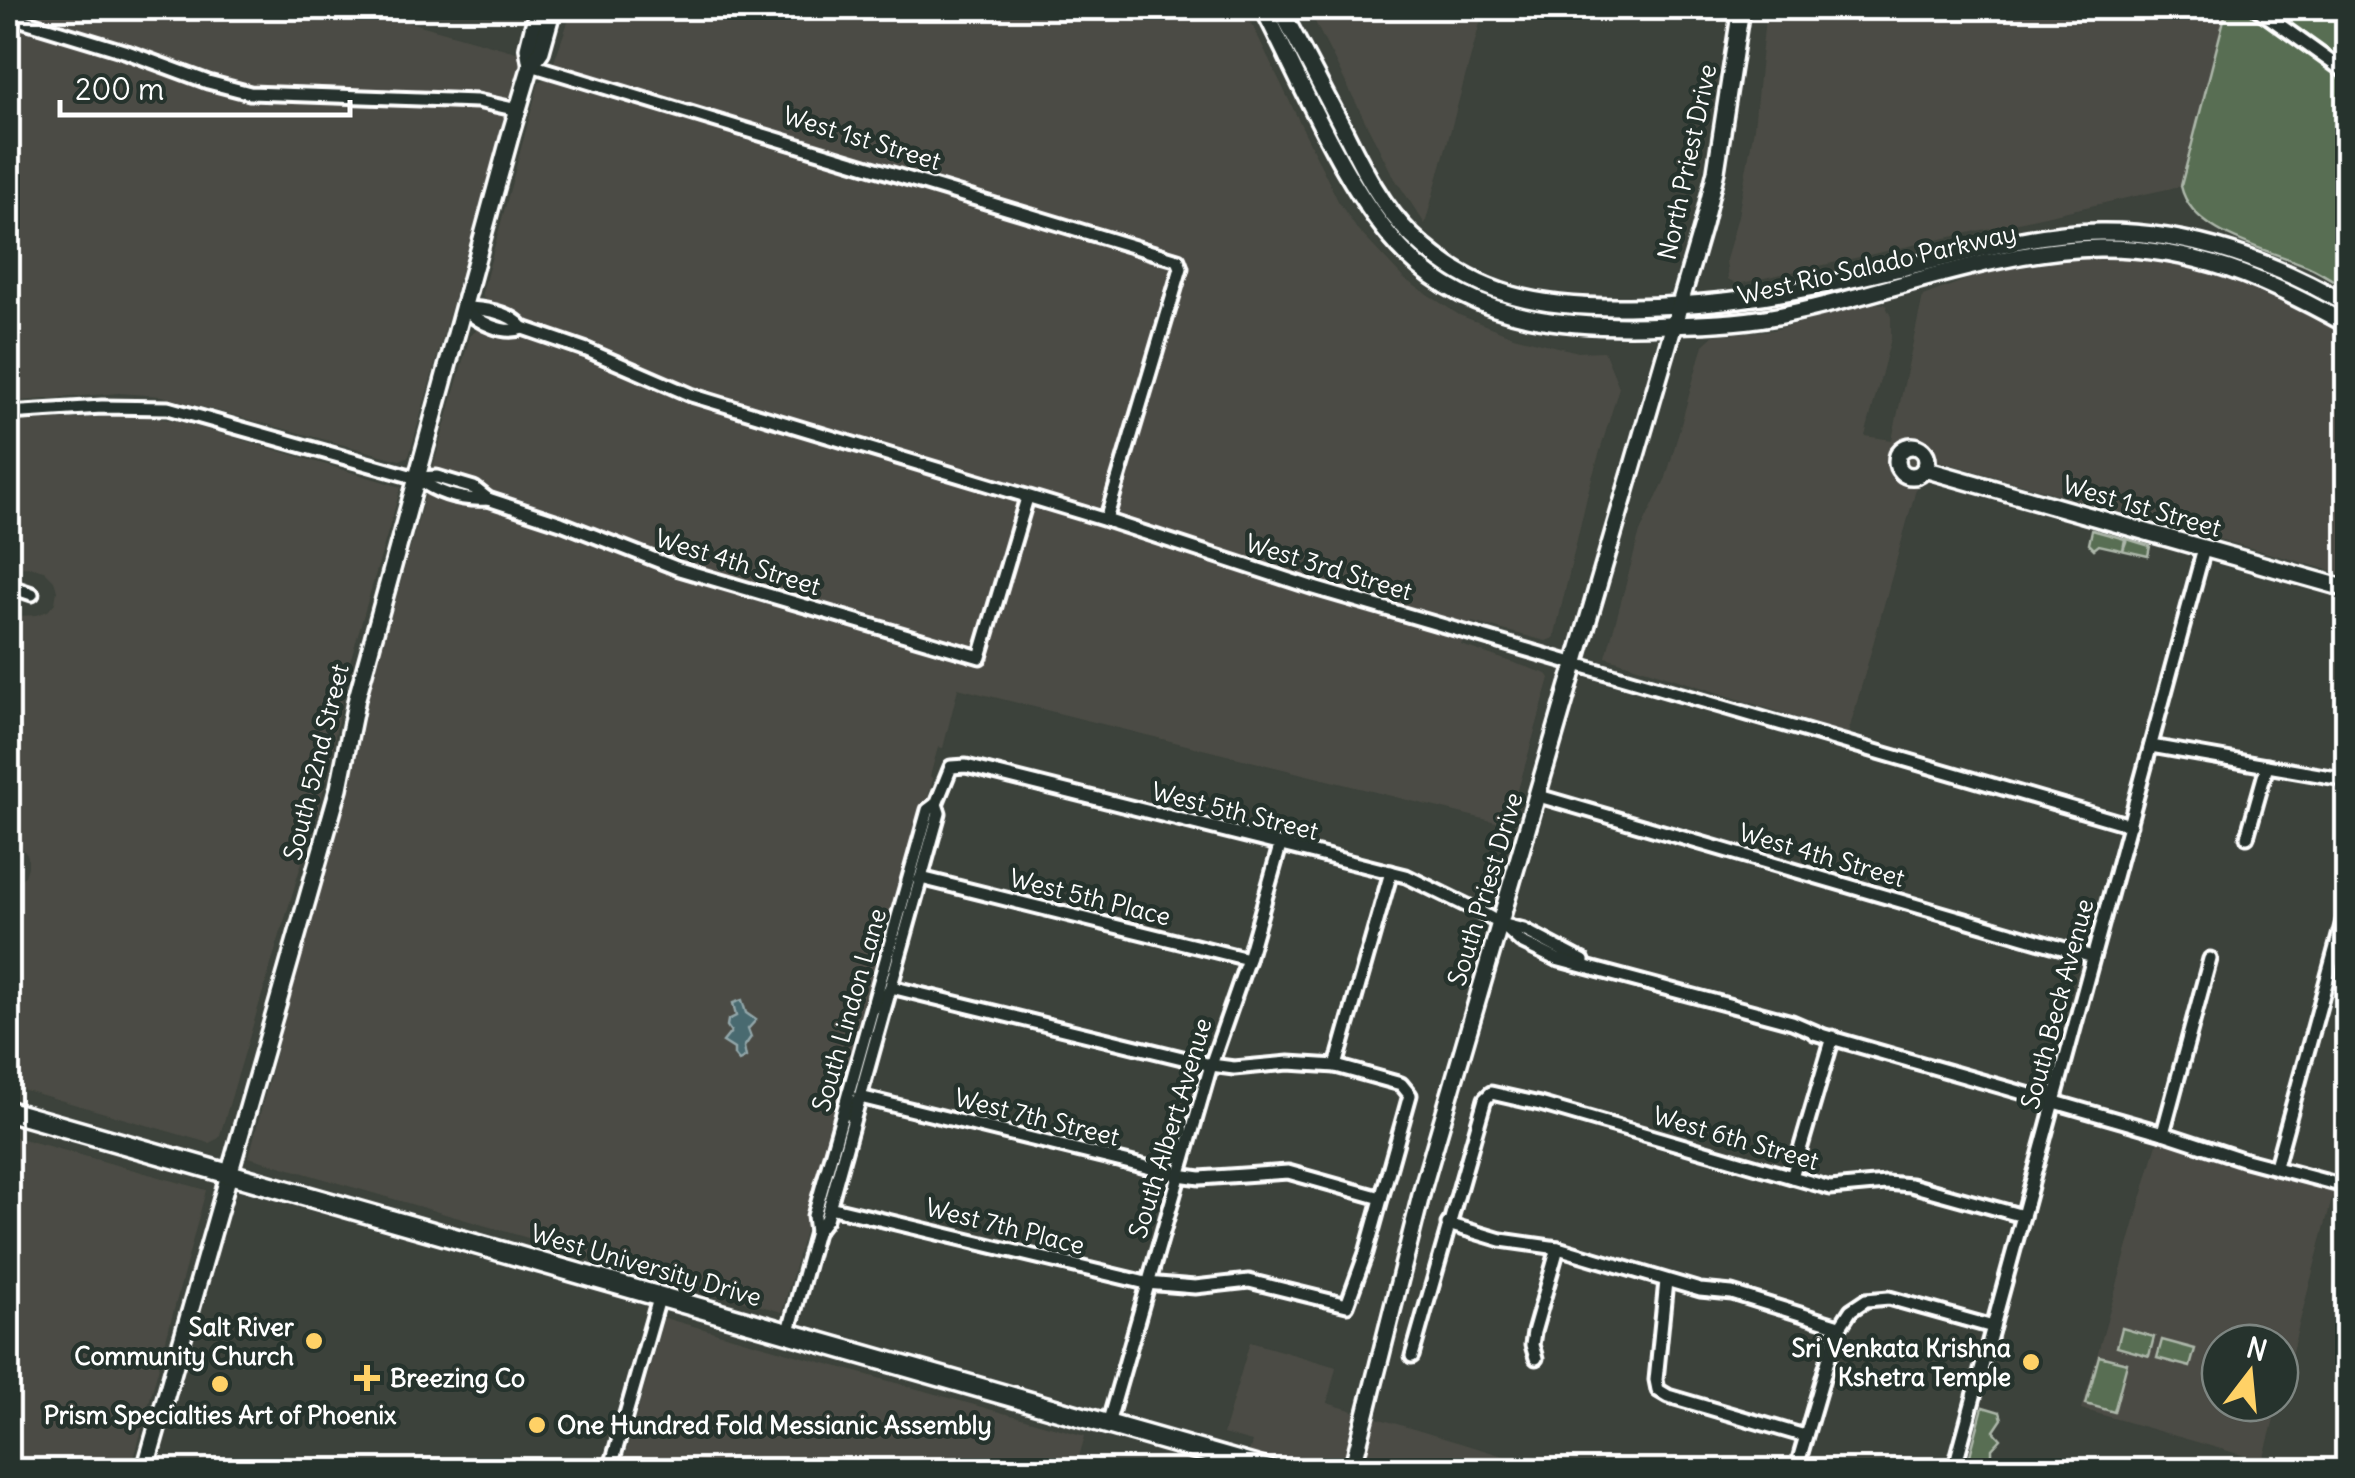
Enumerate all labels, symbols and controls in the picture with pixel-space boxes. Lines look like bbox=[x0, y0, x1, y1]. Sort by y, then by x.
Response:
scale bar bbox=[60, 55, 350, 117]
street label: North Priest Drive bbox=[1651, 61, 1723, 263]
text: 200 m bbox=[75, 70, 164, 108]
street label: West 1st Street bbox=[779, 99, 945, 177]
street label: West Rio Salado Parkway bbox=[1735, 216, 2019, 312]
street label: West 1st Street bbox=[2059, 468, 2225, 544]
street label: West 4th Street bbox=[652, 522, 824, 602]
street label: West 3rd Street bbox=[1242, 526, 1416, 608]
street label: South 52nd Street bbox=[276, 660, 356, 864]
street label: West 5th Street bbox=[1148, 775, 1322, 847]
street label: South Priest Drive bbox=[1440, 788, 1530, 990]
street label: West 4th Street bbox=[1735, 816, 1909, 894]
street label: West 5th Place bbox=[1006, 862, 1174, 932]
street label: South Beck Avenue bbox=[2014, 895, 2100, 1113]
street label: South Lindon Lane bbox=[805, 905, 893, 1115]
street label: South Albert Avenue bbox=[1121, 1014, 1219, 1242]
street label: West 7th Street bbox=[951, 1081, 1123, 1153]
street label: West 6th Street bbox=[1649, 1099, 1823, 1177]
street label: West 7th Place bbox=[922, 1191, 1088, 1261]
street label: West University Drive bbox=[527, 1217, 765, 1313]
place label: Salt River Community Church bbox=[74, 1311, 295, 1372]
north arrow bbox=[2200, 1323, 2300, 1423]
text: N bbox=[2243, 1329, 2271, 1369]
marker: Salt River Community Church bbox=[303, 1330, 325, 1352]
place label: Sri Venkata Krishna Kshetra Temple bbox=[1791, 1332, 2011, 1393]
marker: Sri Venkata Krishna Kshetra Temple bbox=[2020, 1351, 2042, 1373]
place label: Breezing Co bbox=[390, 1362, 525, 1394]
marker: Breezing Co bbox=[354, 1365, 380, 1391]
marker: Prism Specialties Art of Phoenix bbox=[209, 1373, 231, 1395]
place label: Prism Specialties Art of Phoenix bbox=[44, 1399, 397, 1431]
place label: One Hundred Fold Messianic Assembly bbox=[557, 1409, 992, 1441]
marker: One Hundred Fold Messianic Assembly bbox=[526, 1414, 548, 1436]

